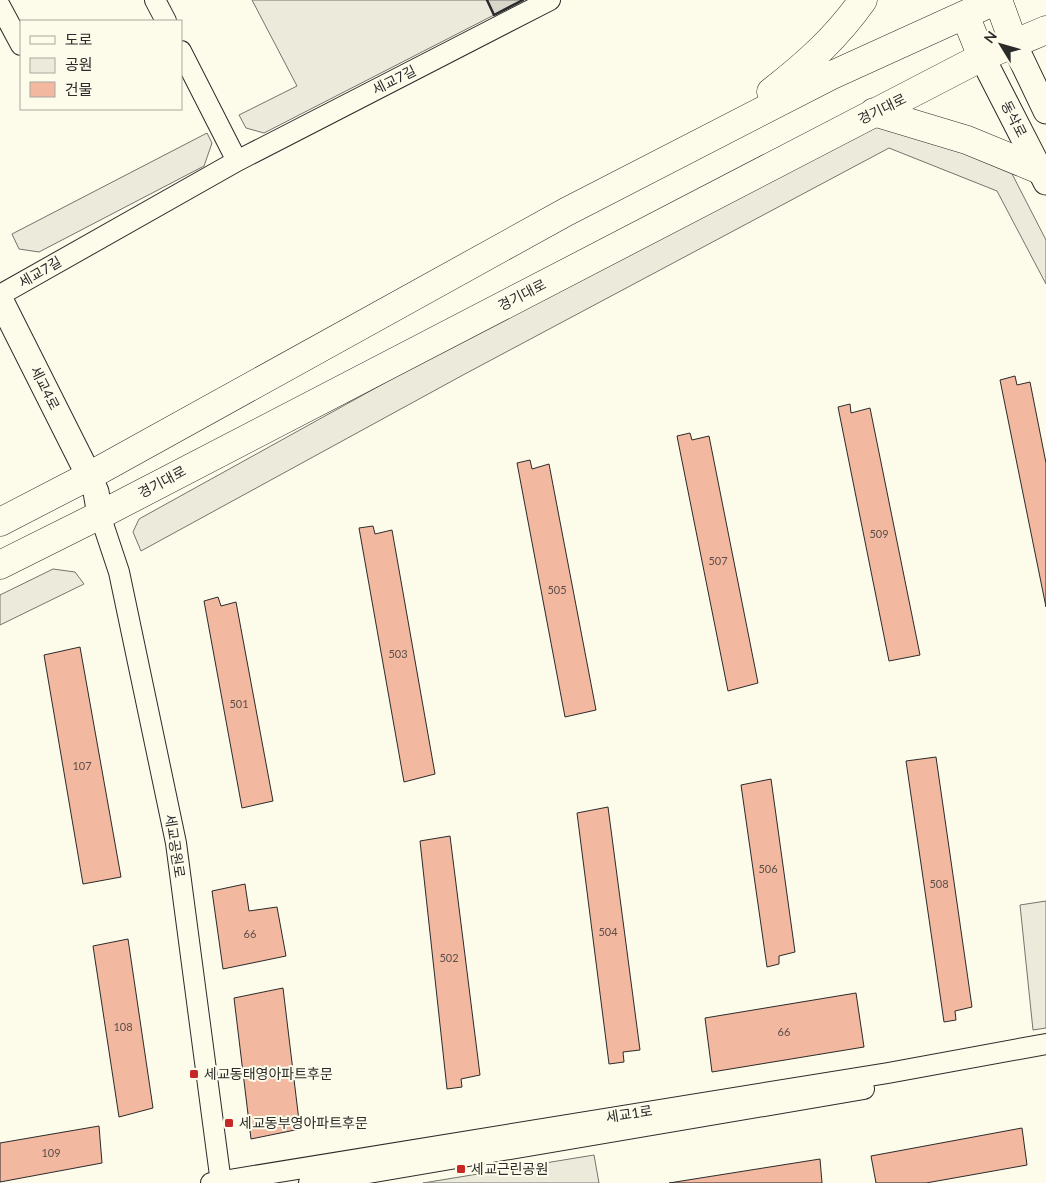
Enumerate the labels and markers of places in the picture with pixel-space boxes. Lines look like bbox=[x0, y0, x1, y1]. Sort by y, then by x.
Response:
place label: 세교동태영아파트후문 bbox=[204, 1065, 333, 1082]
marker: 세교동태영아파트후문 bbox=[188, 1068, 200, 1080]
place label: 세교동부영아파트후문 bbox=[239, 1114, 368, 1131]
marker: 세교동부영아파트후문 bbox=[223, 1117, 235, 1129]
place label: 세교근린공원 bbox=[471, 1160, 548, 1177]
marker: 세교근린공원 bbox=[455, 1163, 467, 1175]

